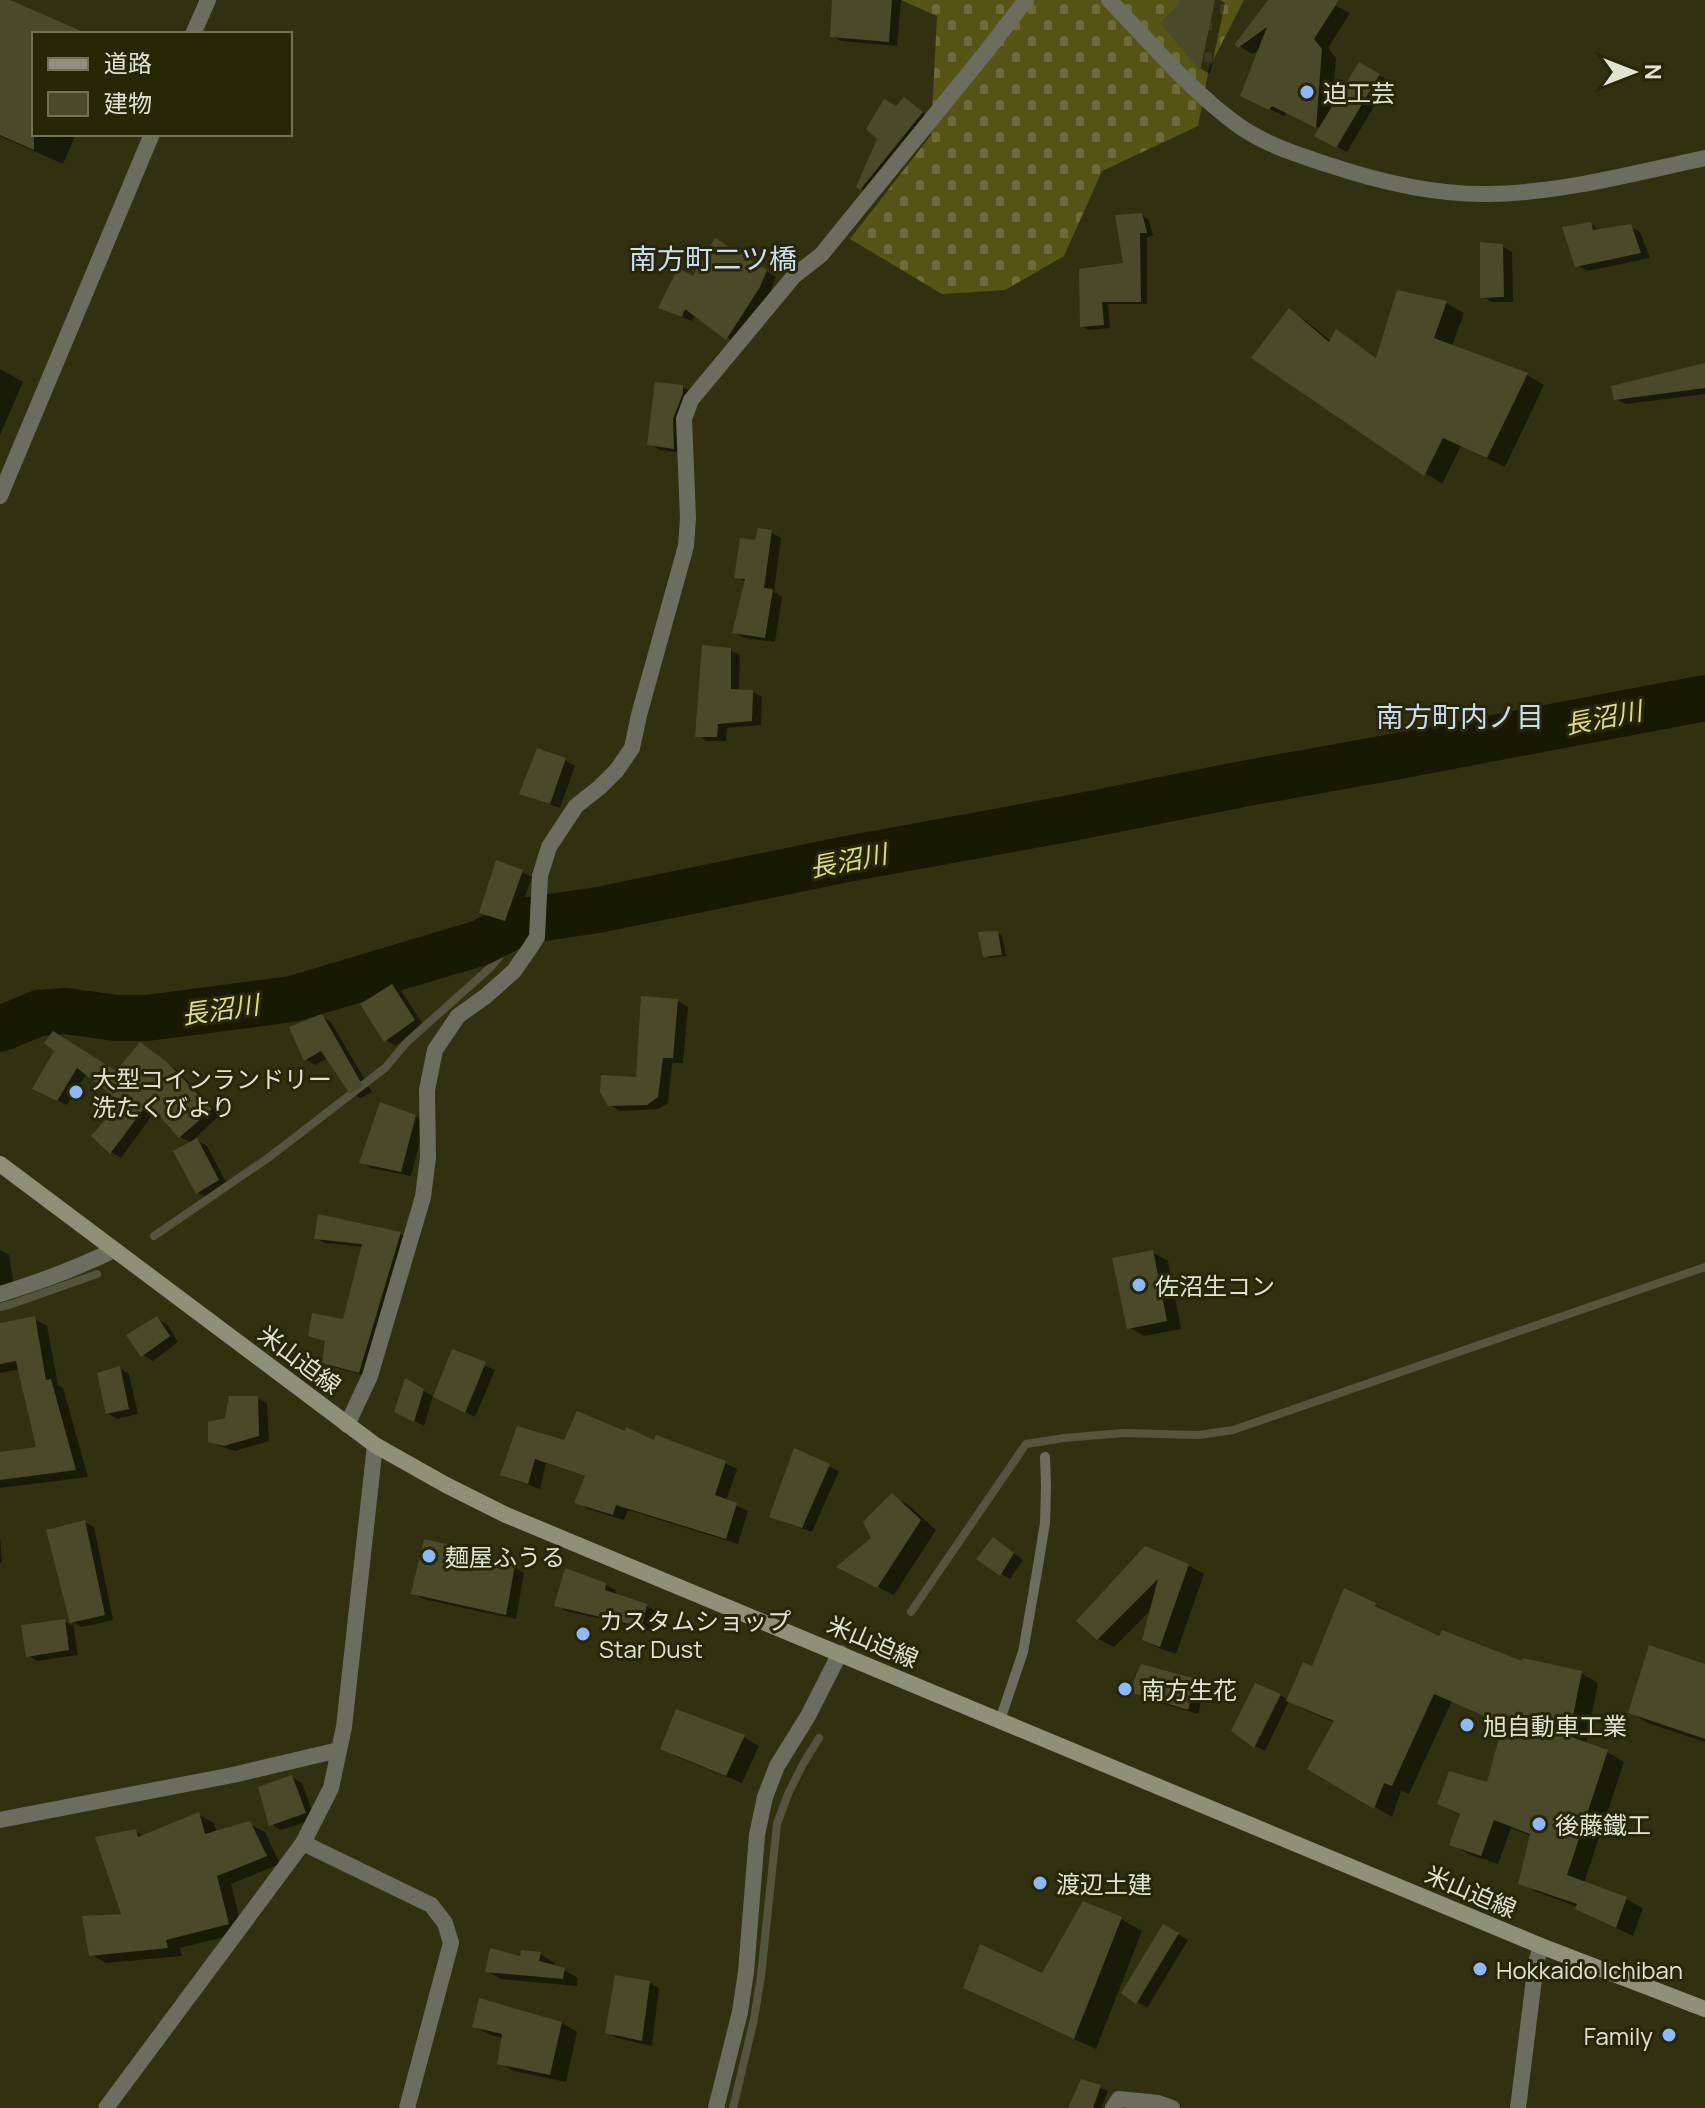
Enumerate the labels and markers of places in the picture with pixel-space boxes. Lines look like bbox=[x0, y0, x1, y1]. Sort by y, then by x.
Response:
place label: 迫工芸 bbox=[1323, 76, 1395, 109]
marker: 迫工芸 bbox=[1298, 83, 1316, 101]
place label: 大型コインランドリー 洗たくびより bbox=[92, 1062, 332, 1123]
marker: 大型コインランドリー 洗たくびより bbox=[67, 1083, 85, 1101]
place label: 佐沼生コン bbox=[1155, 1269, 1275, 1302]
marker: 佐沼生コン bbox=[1130, 1276, 1148, 1294]
place label: 麺屋ふうる bbox=[445, 1540, 565, 1573]
marker: 麺屋ふうる bbox=[420, 1547, 438, 1565]
place label: カスタムショップ Star Dust bbox=[599, 1604, 791, 1665]
marker: カスタムショップ Star Dust bbox=[574, 1625, 592, 1643]
place label: 南方生花 bbox=[1141, 1673, 1237, 1706]
marker: 南方生花 bbox=[1116, 1680, 1134, 1698]
place label: 旭自動車工業 bbox=[1483, 1709, 1627, 1742]
marker: 旭自動車工業 bbox=[1458, 1716, 1476, 1734]
place label: 後藤鐵工 bbox=[1555, 1808, 1651, 1841]
marker: 後藤鐵工 bbox=[1530, 1815, 1548, 1833]
place label: 渡辺土建 bbox=[1056, 1867, 1152, 1900]
marker: 渡辺土建 bbox=[1031, 1874, 1049, 1892]
place label: Hokkaido Ichiban bbox=[1496, 1953, 1683, 1986]
marker: Hokkaido Ichiban bbox=[1471, 1960, 1489, 1978]
place label: Family bbox=[1584, 2019, 1653, 2052]
marker: Family bbox=[1660, 2026, 1678, 2044]

